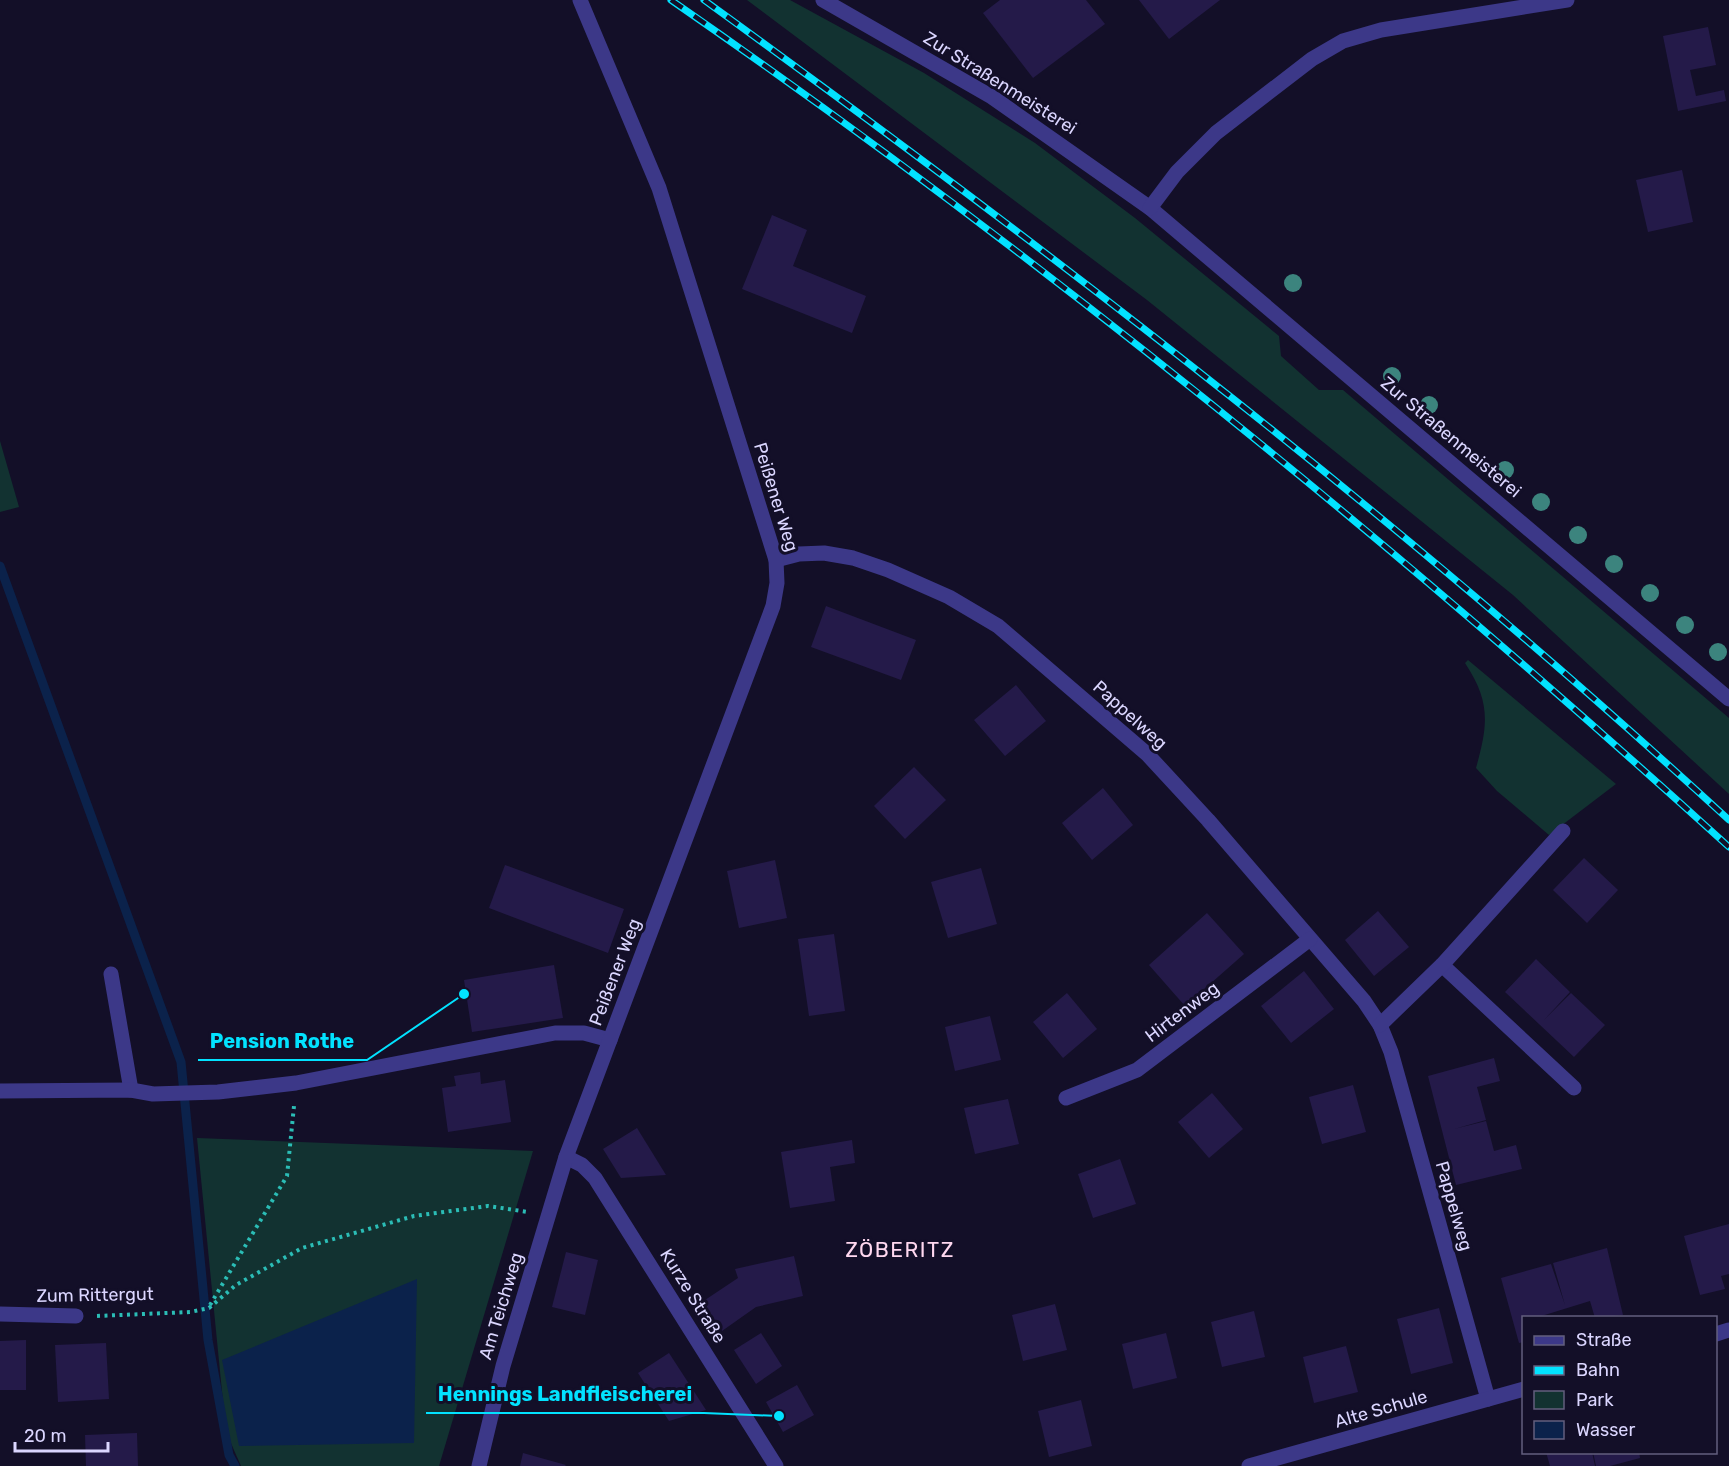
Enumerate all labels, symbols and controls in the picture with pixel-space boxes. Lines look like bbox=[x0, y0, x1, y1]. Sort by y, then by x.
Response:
street label: Zur Straßenmeisterei bbox=[919, 27, 1081, 139]
street label: Zur Straßenmeisterei bbox=[1376, 372, 1526, 502]
street label: Peißener Weg bbox=[749, 440, 803, 554]
street label: Pappelweg bbox=[1088, 676, 1172, 754]
street label: Peißener Weg bbox=[584, 915, 646, 1029]
street label: Hirtenweg bbox=[1141, 977, 1223, 1047]
callout: Pension Rothe bbox=[198, 1022, 367, 1060]
text: Pension Rothe bbox=[210, 1029, 354, 1053]
street label: Pappelweg bbox=[1431, 1159, 1477, 1253]
district label: ZÖBERITZ bbox=[845, 1237, 955, 1262]
street label: Kurze Straße bbox=[655, 1245, 731, 1347]
street label: Am Teichweg bbox=[474, 1250, 528, 1362]
street label: Zum Rittergut bbox=[36, 1283, 154, 1307]
legend bbox=[1522, 1316, 1717, 1454]
text: Straße bbox=[1576, 1329, 1632, 1351]
text: Bahn bbox=[1576, 1359, 1620, 1381]
callout: Hennings Landfleischerei bbox=[426, 1375, 704, 1413]
text: Hennings Landfleischerei bbox=[438, 1382, 692, 1406]
street label: Alte Schule bbox=[1332, 1385, 1430, 1433]
text: Park bbox=[1576, 1389, 1614, 1411]
scale bar bbox=[15, 1415, 108, 1453]
text: Wasser bbox=[1576, 1419, 1635, 1441]
text: 20 m bbox=[24, 1425, 66, 1447]

